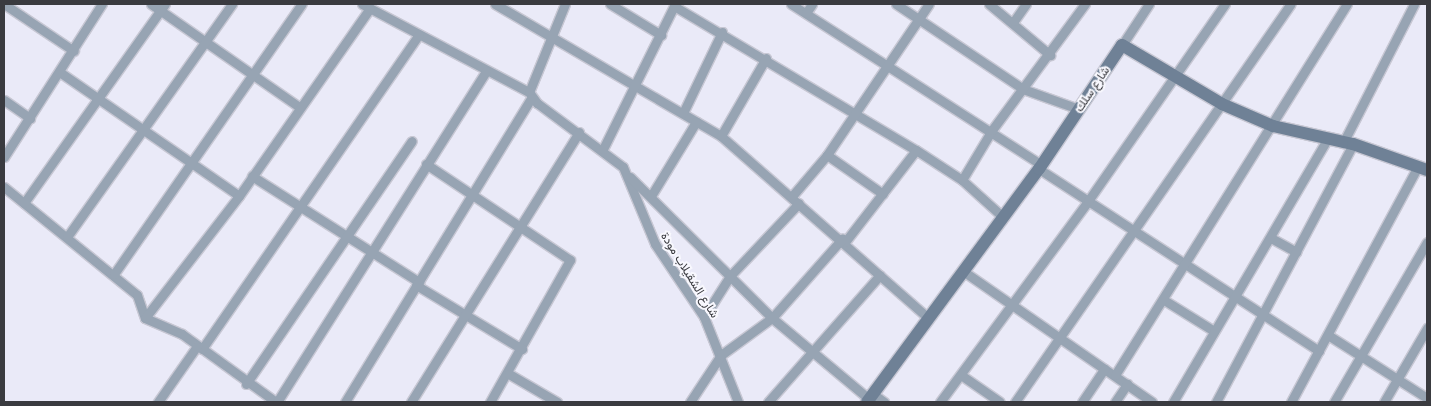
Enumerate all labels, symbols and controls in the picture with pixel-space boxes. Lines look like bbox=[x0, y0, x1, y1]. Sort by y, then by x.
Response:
street label: شارع سلك bbox=[1072, 64, 1112, 114]
street label: شارع الشقيلاب مودة bbox=[658, 230, 722, 320]

